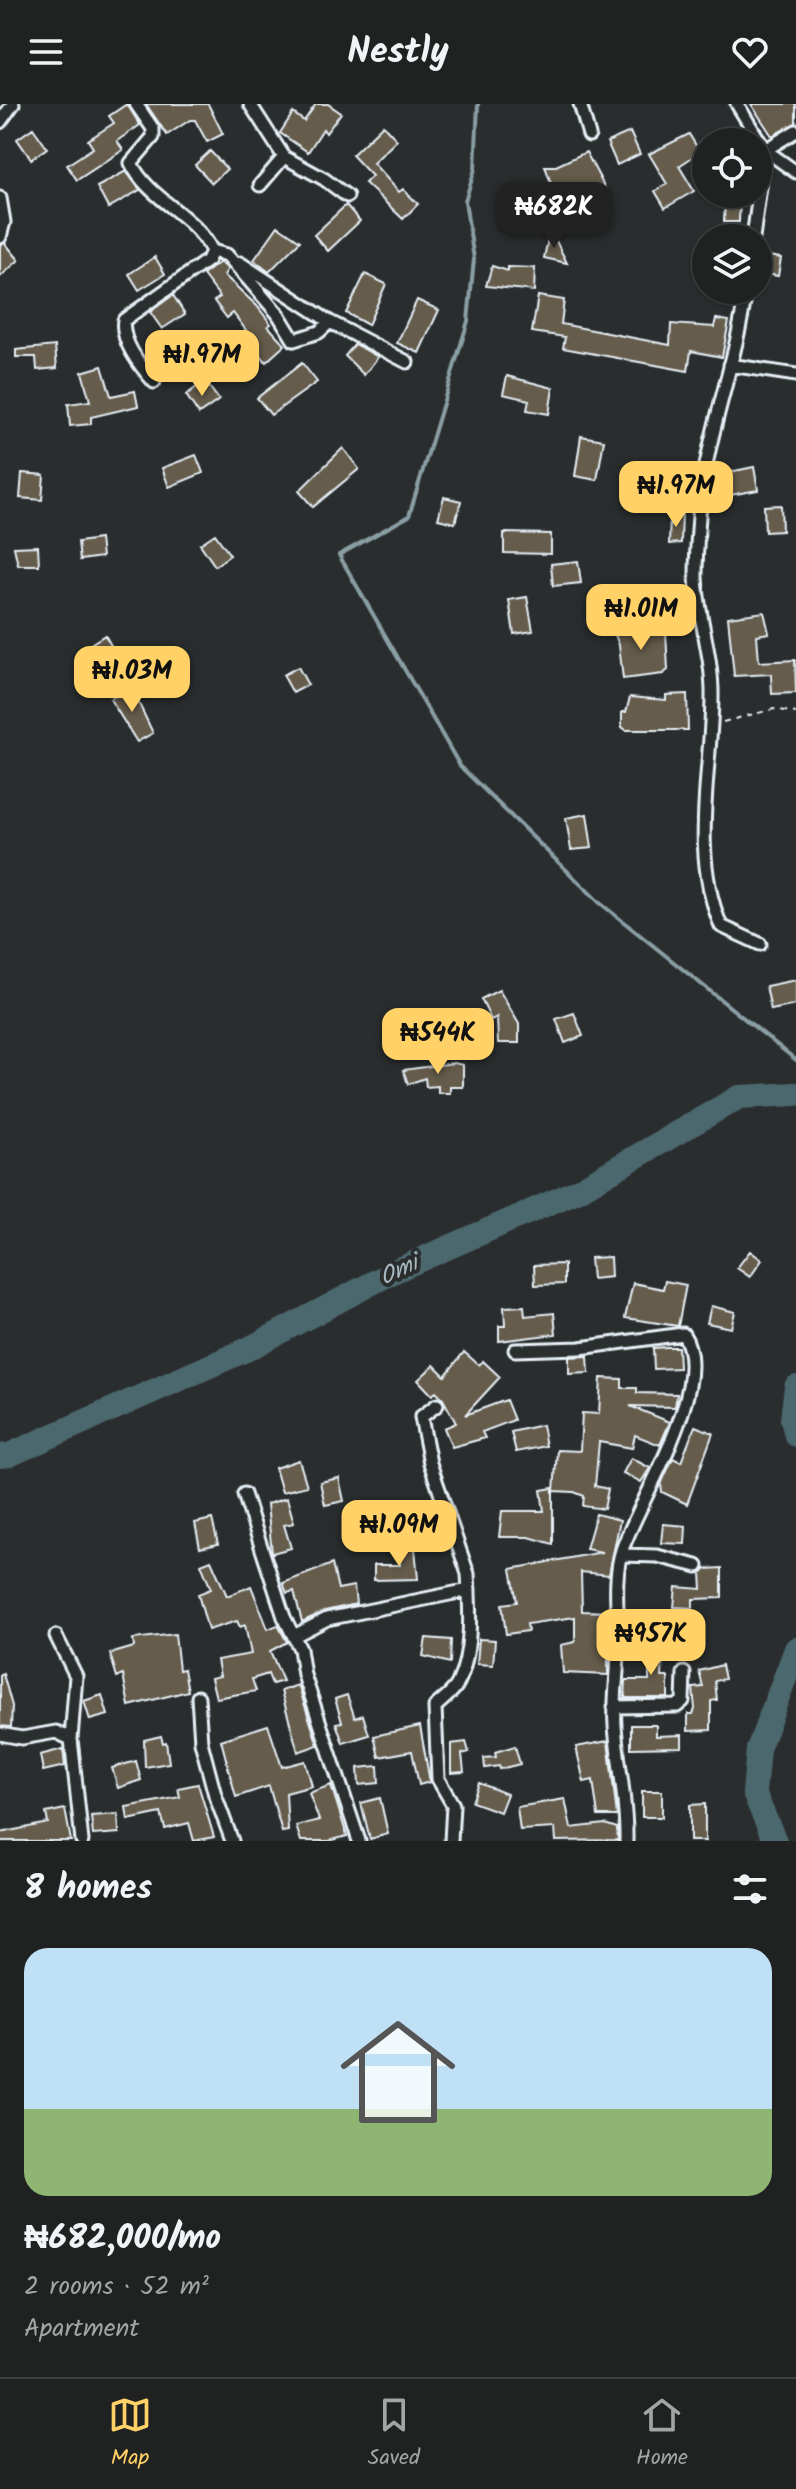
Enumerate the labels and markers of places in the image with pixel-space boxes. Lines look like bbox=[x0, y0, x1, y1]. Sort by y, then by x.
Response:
pin: ₦682K bbox=[498, 182, 610, 250]
pin: ₦1.97M bbox=[137, 330, 267, 398]
pin: ₦1.97M bbox=[611, 461, 741, 529]
pin: ₦1.01M bbox=[576, 584, 706, 652]
pin: ₦1.03M bbox=[67, 646, 197, 714]
pin: ₦544K bbox=[382, 1008, 494, 1076]
pin: ₦1.09M bbox=[334, 1500, 464, 1568]
pin: ₦957K bbox=[595, 1609, 707, 1677]

